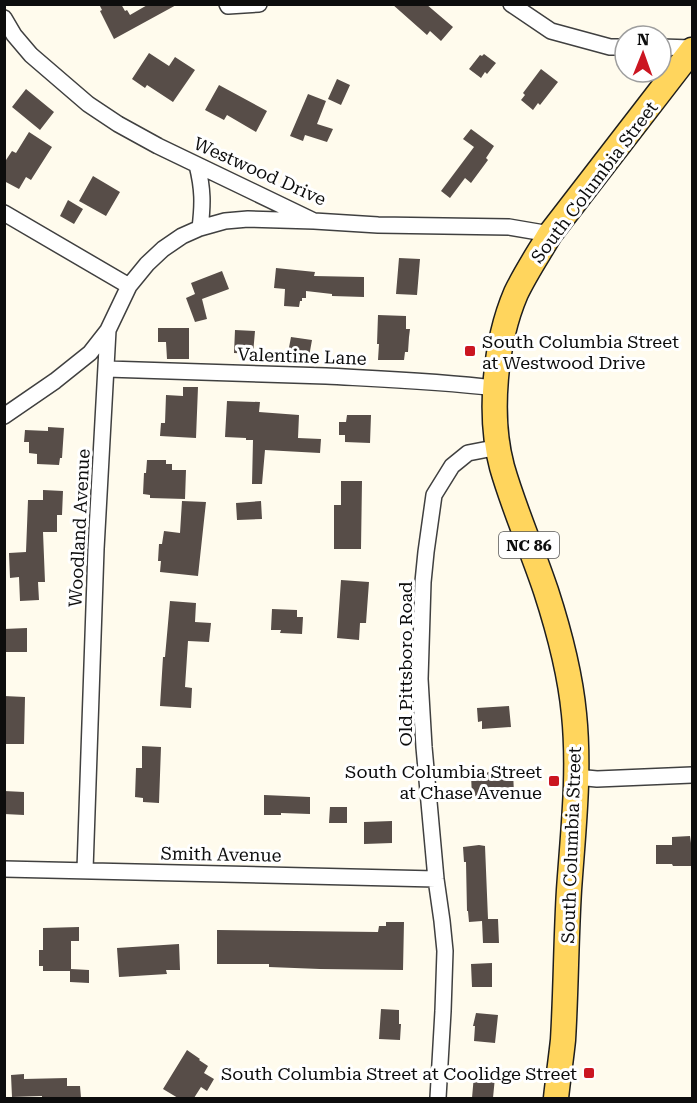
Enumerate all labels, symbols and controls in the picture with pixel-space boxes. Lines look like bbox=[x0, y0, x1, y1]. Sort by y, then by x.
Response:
north arrow bbox=[613, 24, 673, 84]
text: N bbox=[637, 30, 650, 49]
street label: South Columbia Street bbox=[526, 97, 662, 267]
street label: Westwood Drive bbox=[191, 132, 329, 210]
place label: South Columbia Street at Westwood Drive bbox=[482, 331, 679, 373]
street label: Valentine Lane bbox=[237, 343, 367, 369]
marker: South Columbia Street at Westwood Drive bbox=[463, 344, 477, 358]
street label: Woodland Avenue bbox=[64, 448, 94, 608]
road number: NC 86 bbox=[499, 532, 559, 558]
street label: Old Pittsboro Road bbox=[395, 581, 416, 747]
street label: South Columbia Street bbox=[557, 746, 585, 944]
place label: South Columbia Street at Chase Avenue bbox=[345, 761, 542, 803]
marker: South Columbia Street at Chase Avenue bbox=[547, 774, 561, 788]
street label: Smith Avenue bbox=[160, 842, 282, 866]
place label: South Columbia Street at Coolidge Street bbox=[221, 1063, 577, 1084]
marker: South Columbia Street at Coolidge Street bbox=[582, 1066, 596, 1080]

